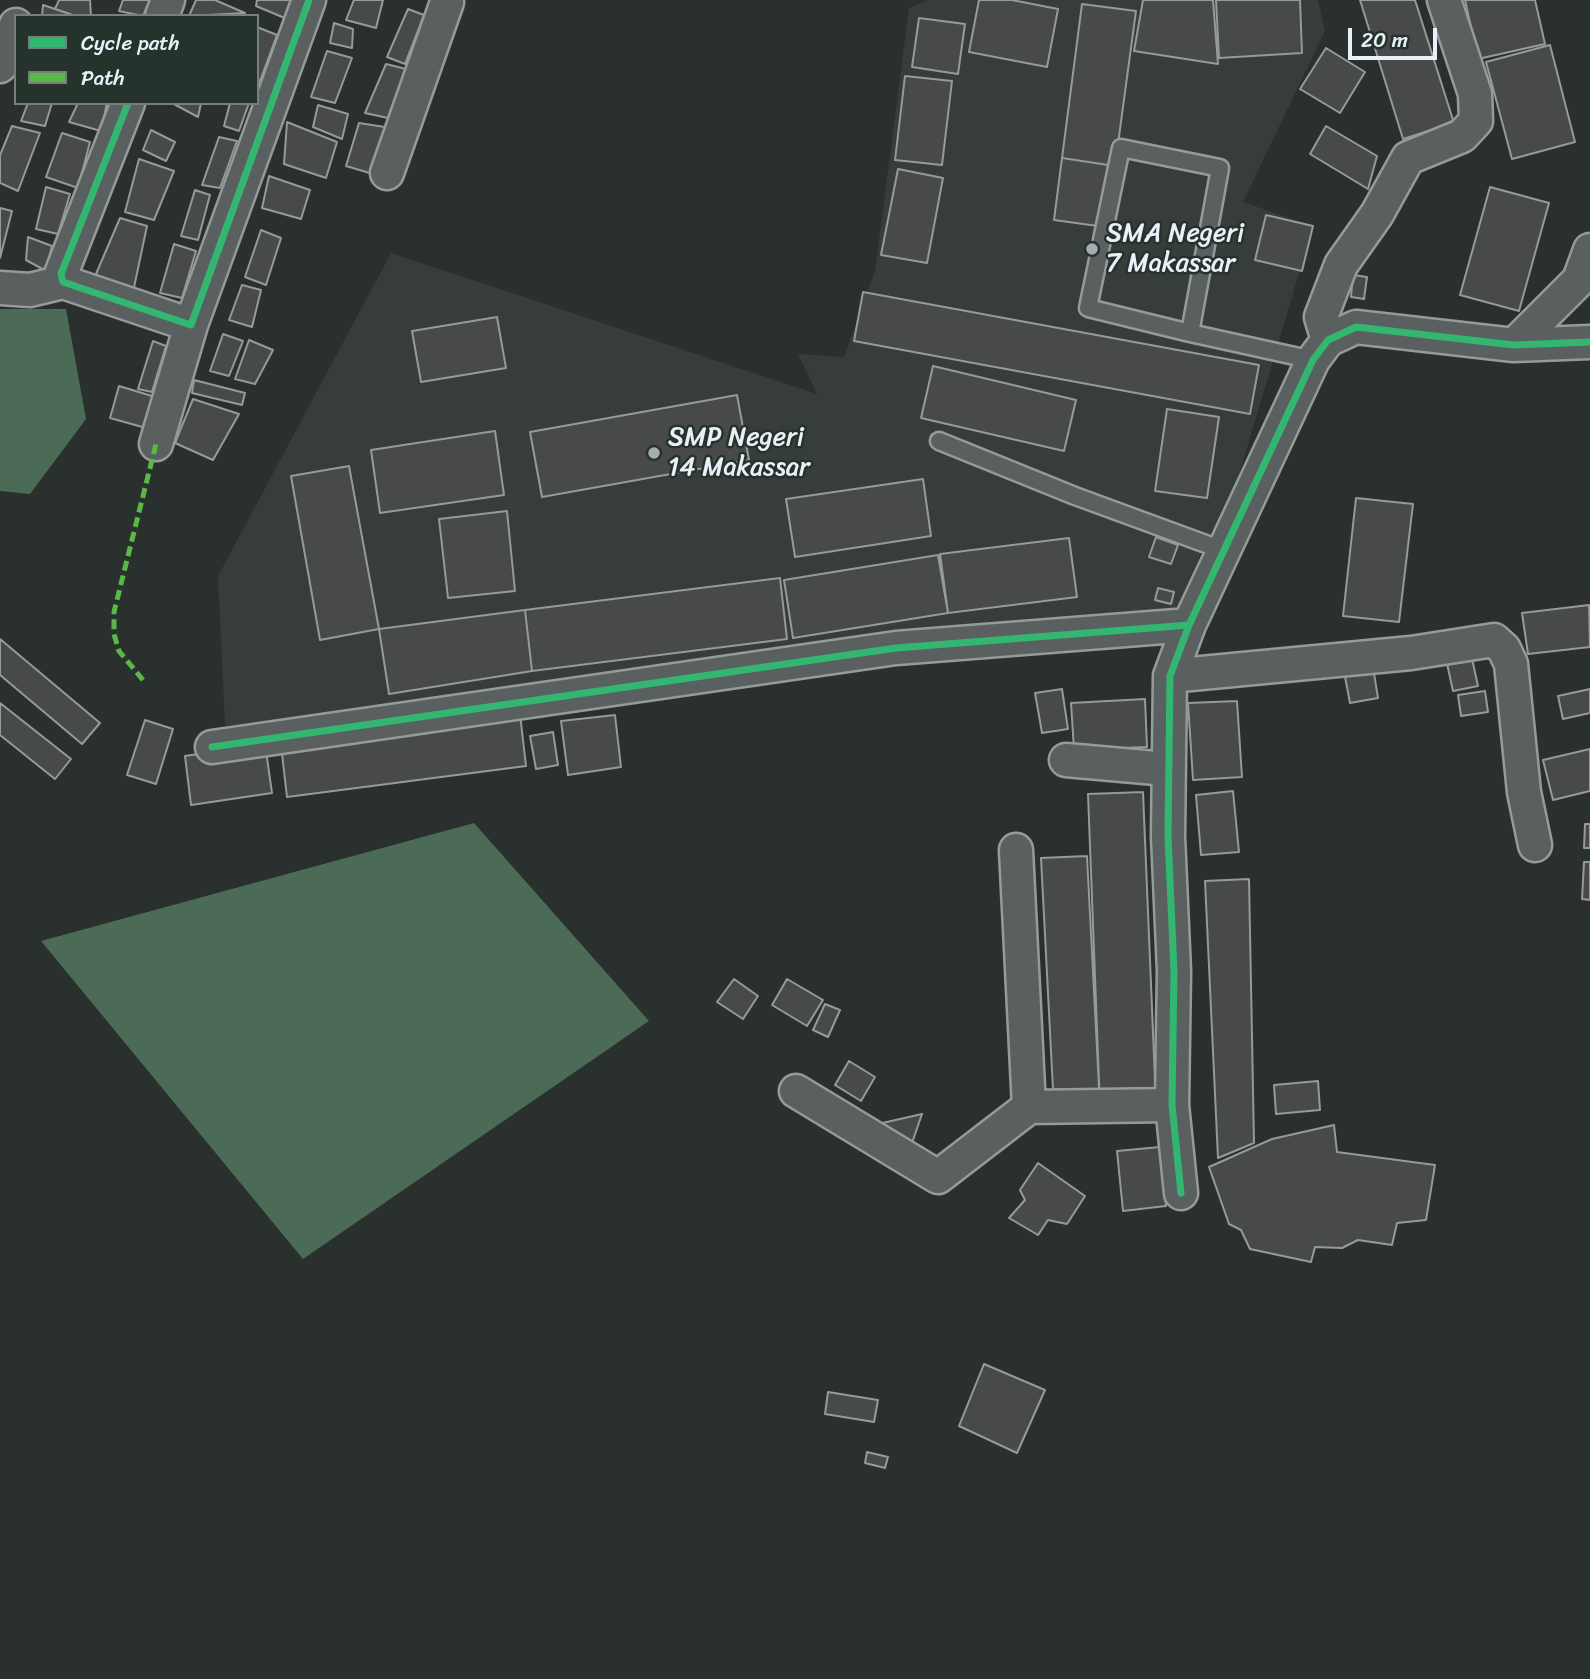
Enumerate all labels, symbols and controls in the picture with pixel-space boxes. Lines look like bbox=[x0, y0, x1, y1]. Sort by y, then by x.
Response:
legend bbox=[14, 14, 259, 105]
scale bar bbox=[1352, 14, 1441, 58]
text: 20 m bbox=[1361, 21, 1408, 59]
text: Cycle path bbox=[81, 24, 180, 62]
text: Path bbox=[81, 59, 124, 97]
place label: SMA Negeri 7 Makassar bbox=[1106, 218, 1244, 280]
marker: SMA Negeri 7 Makassar bbox=[1084, 241, 1100, 257]
place label: SMP Negeri 14 Makassar bbox=[668, 422, 810, 484]
marker: SMP Negeri 14 Makassar bbox=[646, 445, 662, 461]

